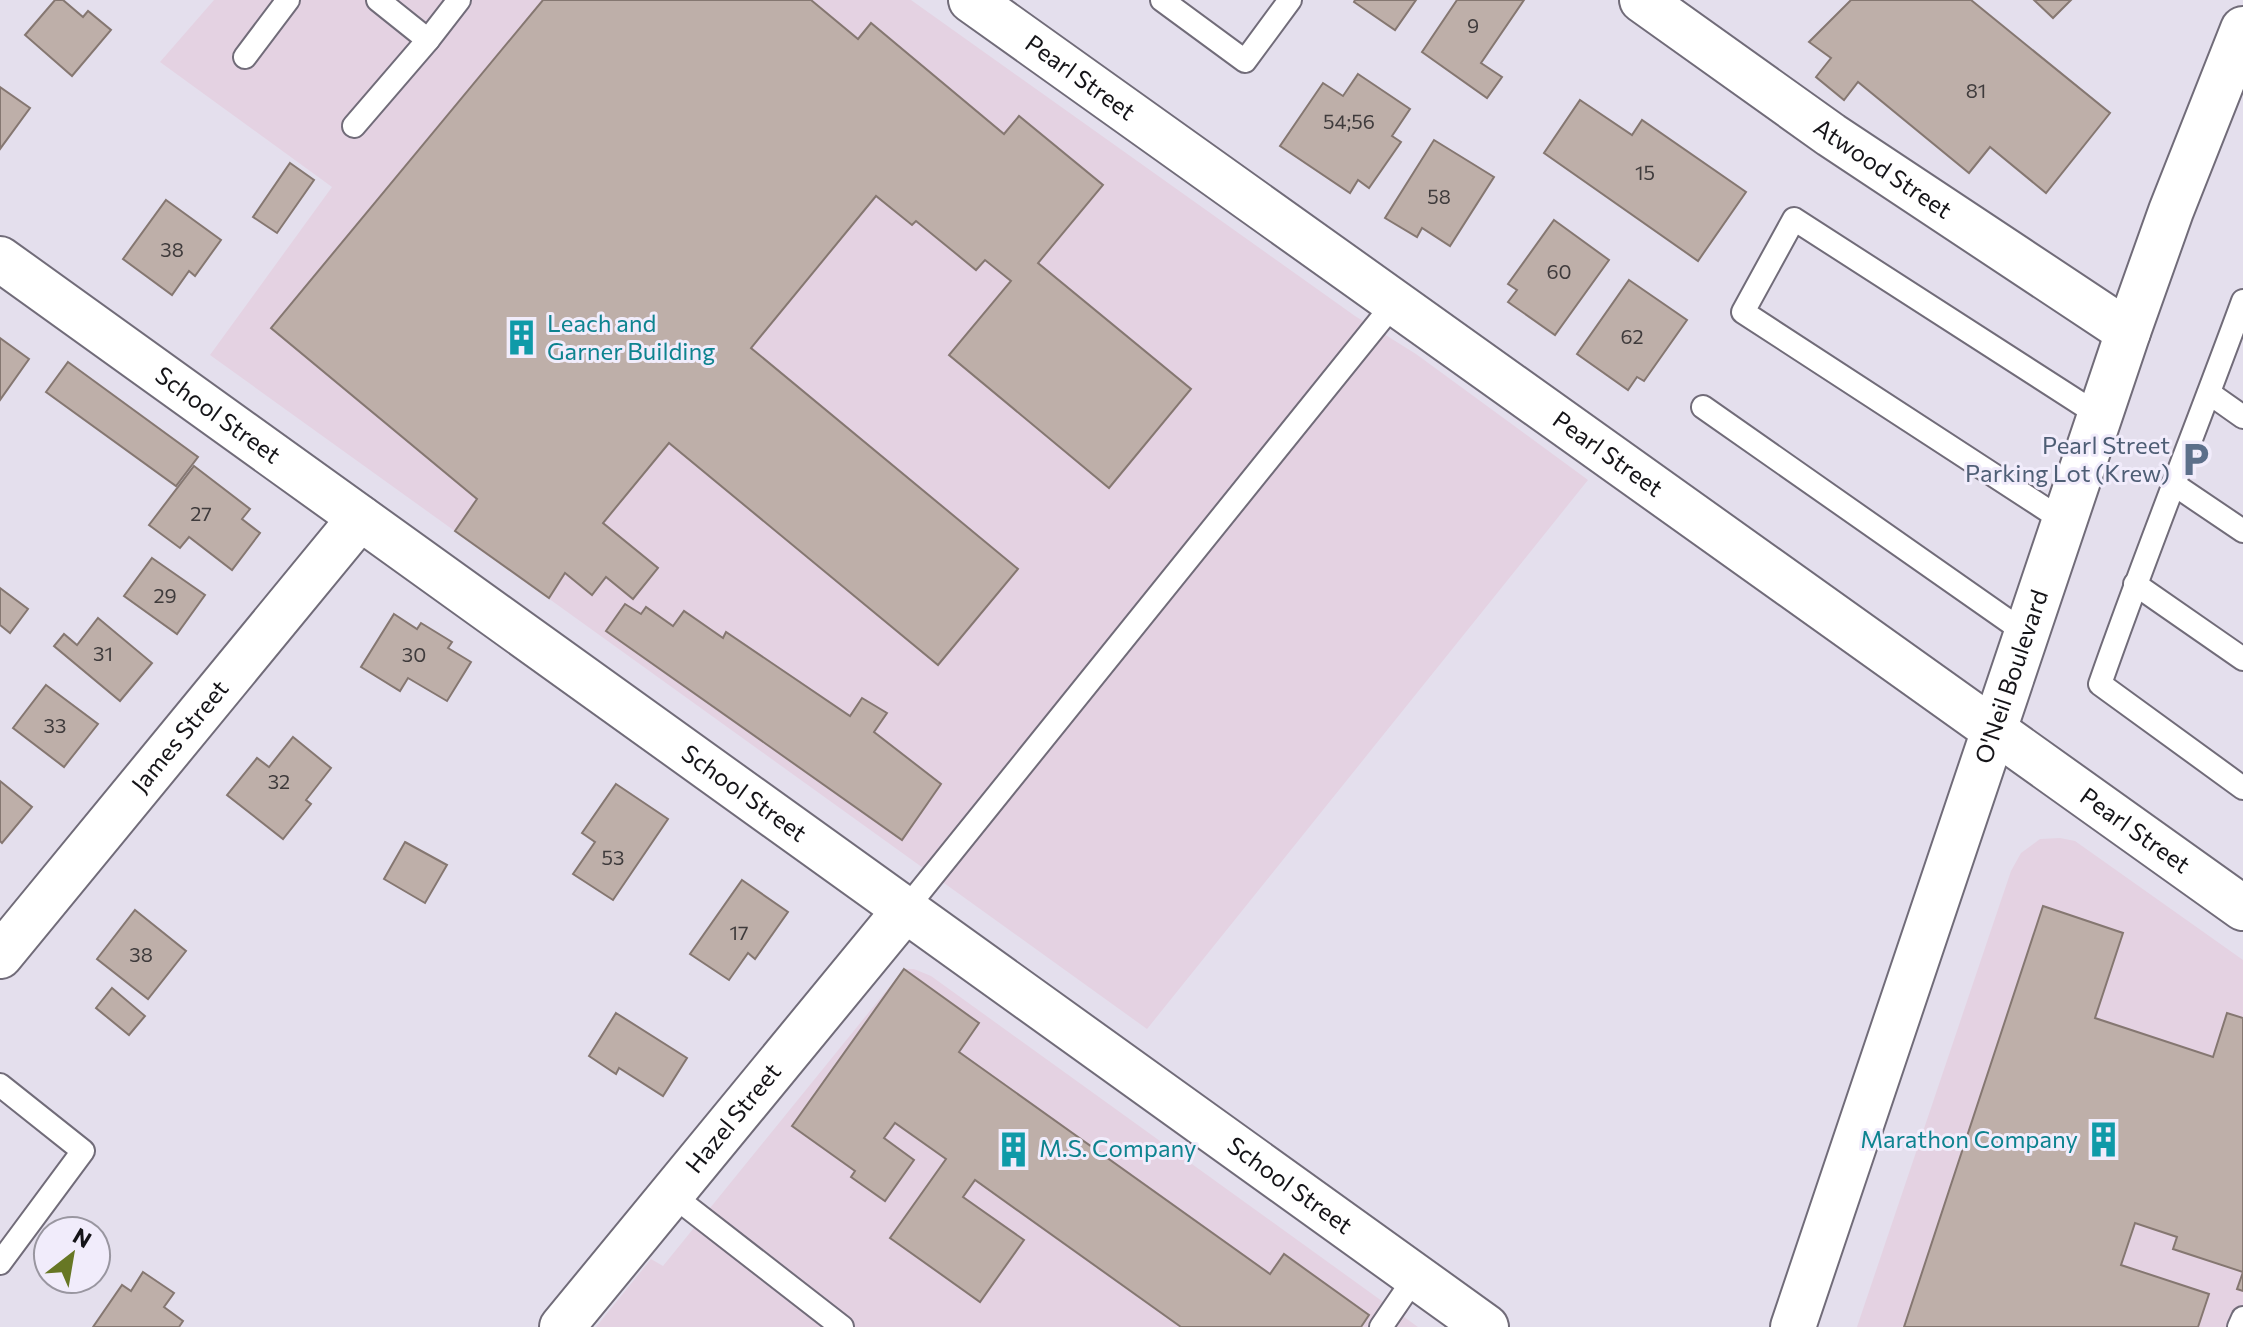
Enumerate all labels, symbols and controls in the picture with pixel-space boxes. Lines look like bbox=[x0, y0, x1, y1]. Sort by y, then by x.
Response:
house number: 9 bbox=[1467, 13, 1479, 37]
street label: Pearl Street bbox=[1020, 28, 1142, 126]
house number: 81 bbox=[1966, 78, 1986, 102]
house number: 54;56 bbox=[1323, 109, 1375, 133]
street label: Atwood Street bbox=[1809, 112, 1958, 224]
house number: 15 bbox=[1635, 160, 1655, 184]
house number: 58 bbox=[1427, 184, 1451, 208]
house number: 38 bbox=[160, 237, 184, 261]
house number: 60 bbox=[1546, 259, 1572, 283]
place label: Leach and Garner Building bbox=[547, 308, 715, 365]
building icon: Leach and Garner Building bbox=[502, 319, 540, 357]
house number: 62 bbox=[1620, 324, 1644, 348]
street label: School Street bbox=[150, 360, 287, 469]
street label: Pearl Street bbox=[1548, 404, 1669, 502]
place label: Pearl Street Parking Lot (Krew) bbox=[1965, 430, 2170, 487]
parking icon: Pearl Street Parking Lot (Krew) bbox=[2177, 441, 2215, 479]
house number: 27 bbox=[190, 501, 212, 525]
house number: 29 bbox=[153, 583, 177, 607]
street label: O'Neil Boulevard bbox=[1968, 586, 2053, 767]
house number: 31 bbox=[93, 641, 113, 665]
house number: 30 bbox=[402, 642, 426, 666]
street label: James Street bbox=[125, 674, 234, 798]
house number: 33 bbox=[44, 713, 66, 737]
street label: School Street bbox=[677, 738, 813, 847]
house number: 32 bbox=[268, 769, 290, 793]
street label: Pearl Street bbox=[2075, 781, 2196, 879]
house number: 53 bbox=[602, 845, 624, 869]
house number: 17 bbox=[729, 920, 749, 944]
house number: 38 bbox=[129, 942, 153, 966]
street label: Hazel Street bbox=[679, 1057, 786, 1178]
building icon: Marathon Company bbox=[2085, 1121, 2123, 1159]
place label: Marathon Company bbox=[1860, 1124, 2078, 1153]
building icon: M.S. Company bbox=[994, 1130, 1032, 1168]
street label: School Street bbox=[1222, 1130, 1359, 1239]
place label: M.S. Company bbox=[1039, 1133, 1196, 1162]
north arrow bbox=[32, 1215, 112, 1295]
text: N bbox=[69, 1222, 97, 1253]

